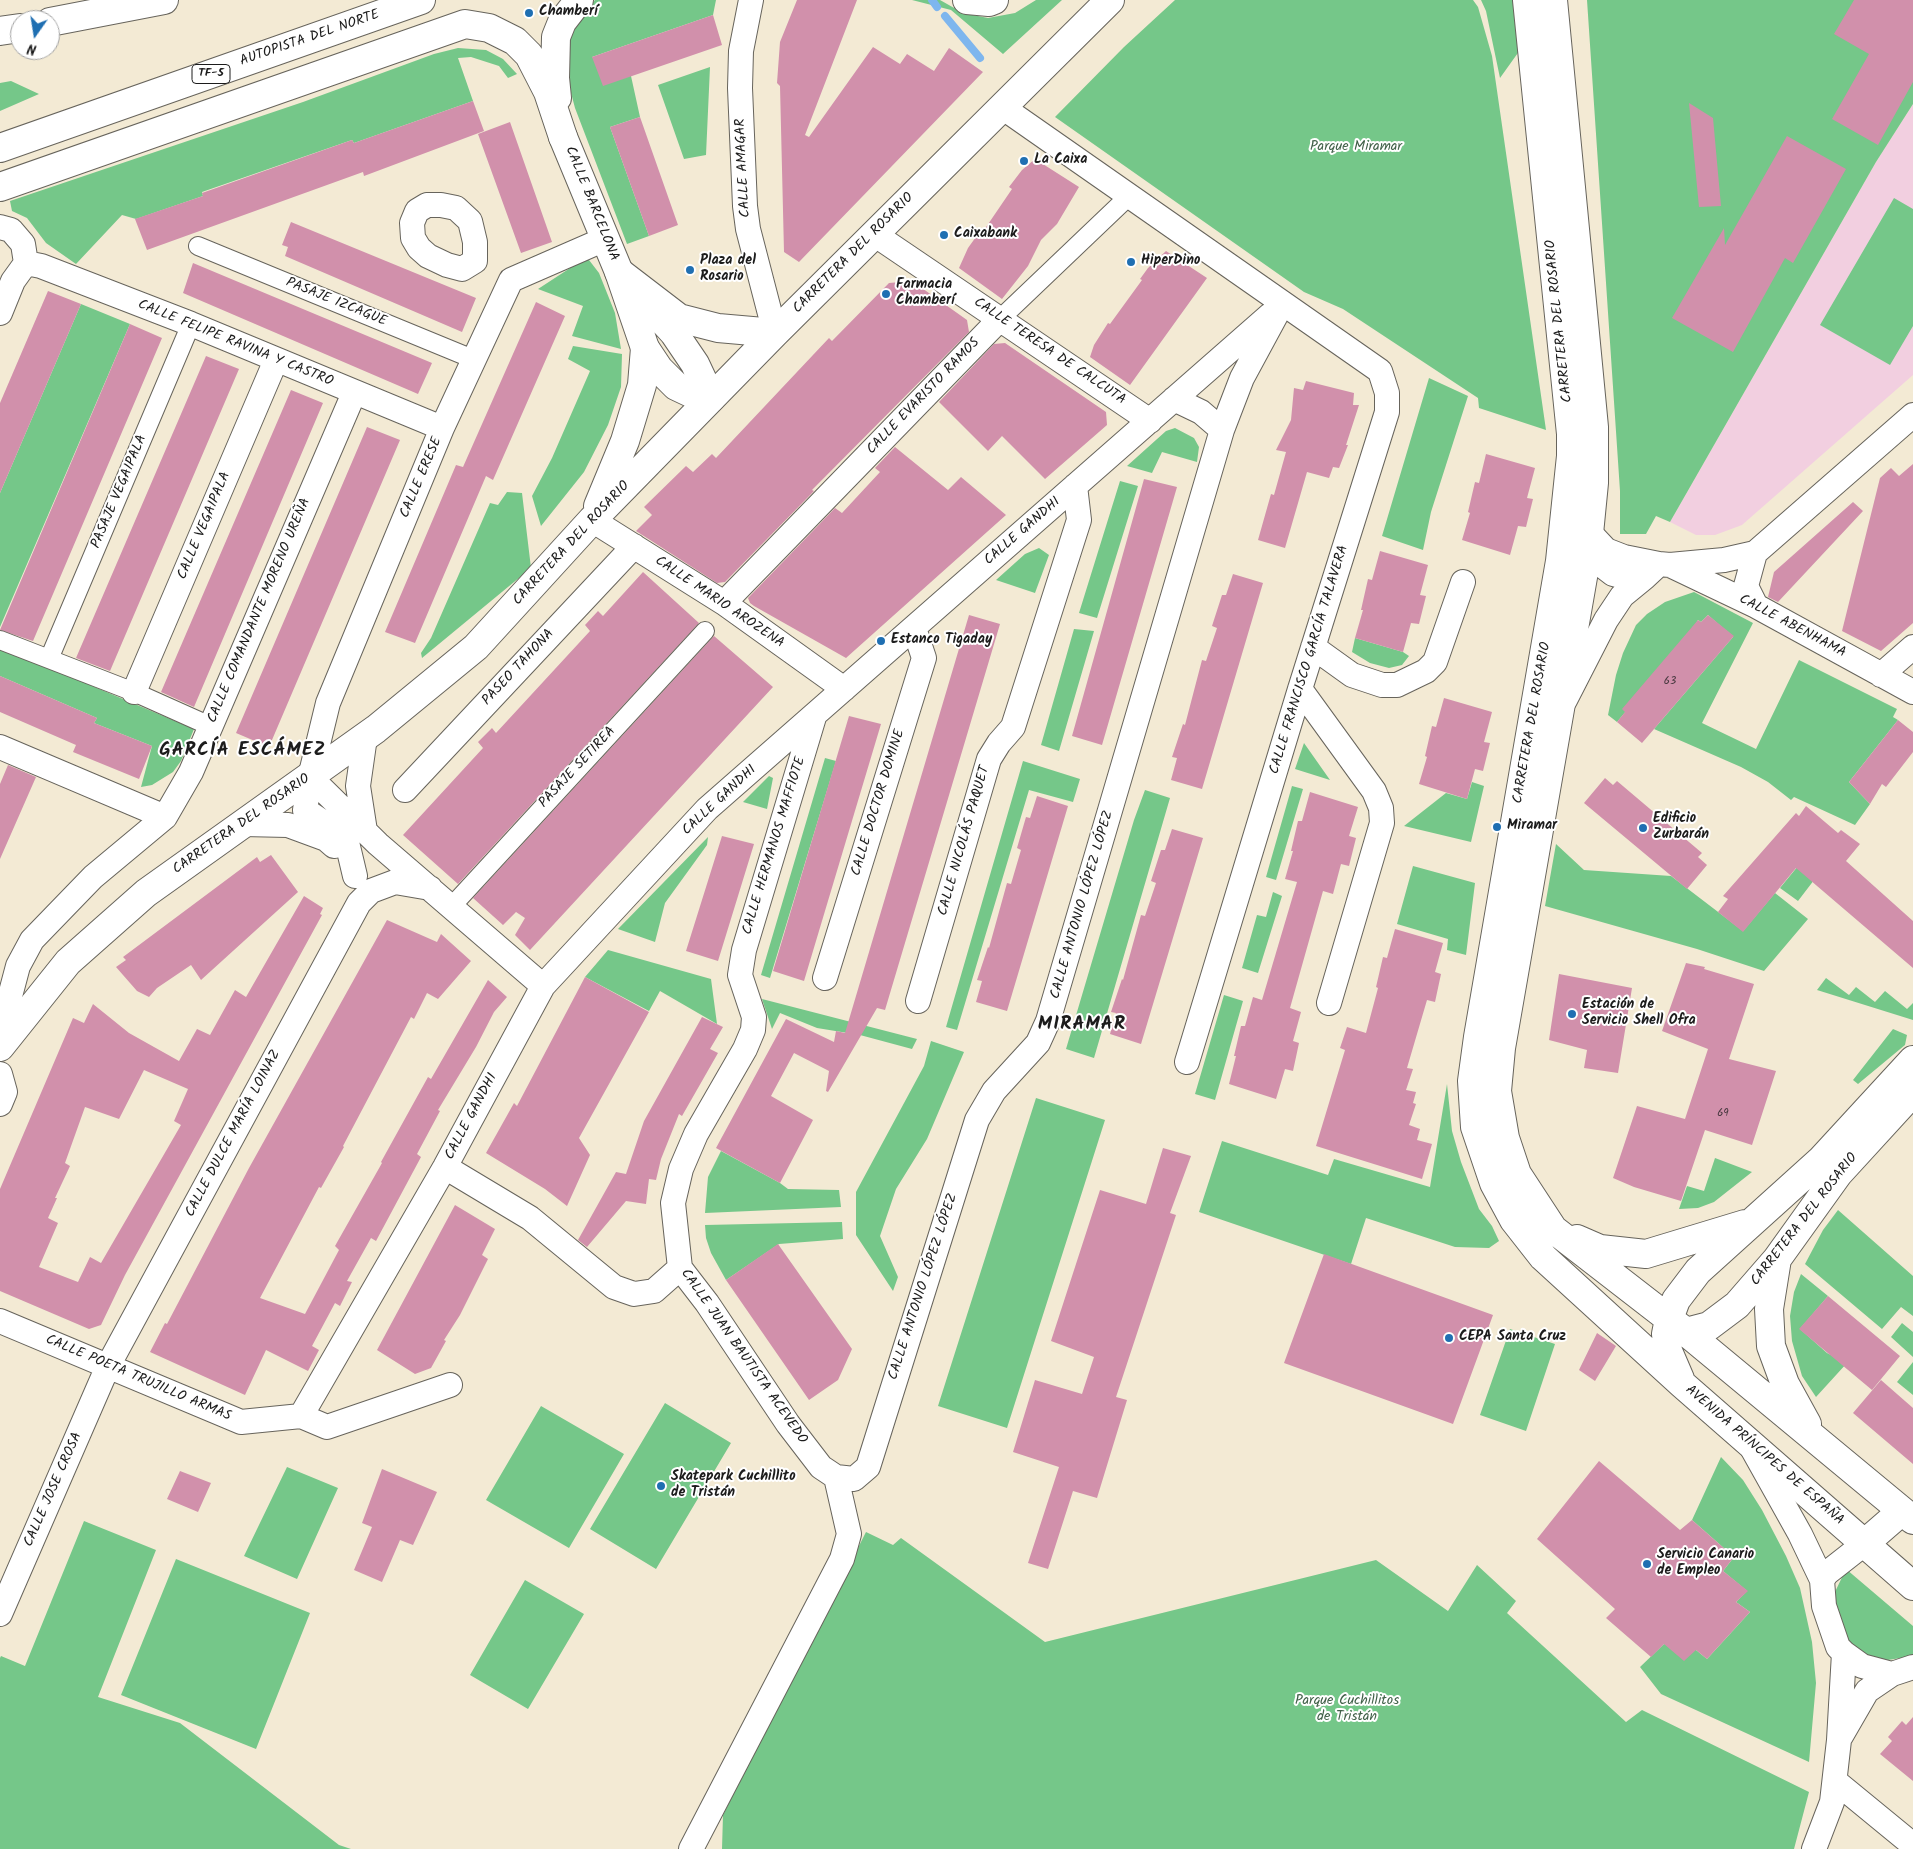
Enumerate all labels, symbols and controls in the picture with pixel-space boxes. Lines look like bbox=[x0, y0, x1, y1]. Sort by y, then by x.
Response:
place label: Chamberí bbox=[539, 5, 598, 21]
street label: AUTOPISTA DEL NORTE bbox=[238, 7, 382, 71]
marker: Chamberí bbox=[523, 7, 535, 19]
north arrow bbox=[10, 10, 60, 60]
text: N bbox=[25, 37, 39, 60]
road number: TF-5 bbox=[192, 64, 230, 84]
street label: CALLE AMAGAR bbox=[733, 118, 755, 218]
park label: Parque Miramar bbox=[1310, 140, 1402, 156]
street label: CALLE BARCELONA bbox=[560, 144, 622, 264]
place label: La Caixa bbox=[1034, 153, 1087, 169]
marker: La Caixa bbox=[1018, 155, 1030, 167]
street label: CARRETERA DEL ROSARIO bbox=[790, 190, 918, 318]
place label: Caixabank bbox=[954, 227, 1017, 243]
marker: Caixabank bbox=[938, 229, 950, 241]
street label: CARRETERA DEL ROSARIO bbox=[1543, 239, 1577, 403]
place label: Plaza del Rosario bbox=[700, 254, 756, 286]
place label: HiperDino bbox=[1141, 254, 1200, 270]
marker: HiperDino bbox=[1125, 256, 1137, 268]
marker: Plaza del Rosario bbox=[684, 264, 696, 276]
street label: PASAJE IZCAGUE bbox=[283, 275, 389, 331]
place label: Farmacia Chamberí bbox=[896, 278, 955, 310]
marker: Farmacia Chamberí bbox=[880, 288, 892, 300]
street label: CALLE TERESA DE CALCUTA bbox=[970, 295, 1128, 409]
street label: CALLE FELIPE RAVINA Y CASTRO bbox=[135, 297, 335, 391]
street label: CALLE EVARISTO RAMOS bbox=[864, 335, 984, 459]
street label: PASAJE VEGAIPALA bbox=[88, 433, 152, 551]
street label: CALLE ERESE bbox=[397, 435, 447, 521]
street label: CALLE VEGAIPALA bbox=[175, 470, 235, 582]
street label: CARRETERA DEL ROSARIO bbox=[510, 478, 634, 610]
street label: CALLE GANDHI bbox=[982, 494, 1064, 570]
street label: CALLE COMANDANTE MORENO UREÑA bbox=[205, 496, 315, 726]
street label: CALLE FRANCISCO GARCÍA TALAVERA bbox=[1267, 543, 1353, 777]
street label: CALLE MARIO AROZENA bbox=[651, 553, 787, 653]
street label: CALLE ABENHAMA bbox=[1736, 592, 1848, 662]
street label: PASEO TAHONA bbox=[479, 626, 559, 710]
place label: Estanco Tigaday bbox=[891, 633, 992, 649]
marker: Estanco Tigaday bbox=[875, 635, 887, 647]
street label: CARRETERA DEL ROSARIO bbox=[1511, 641, 1555, 805]
house number: 63 bbox=[1664, 675, 1676, 689]
street label: PASAJE SETIREA bbox=[536, 724, 620, 812]
street label: CALLE DOCTOR DOMINE bbox=[849, 728, 909, 878]
district label: GARCÍA ESCÁMEZ bbox=[158, 741, 328, 763]
street label: CALLE HERMANOS MAFFIOTE bbox=[740, 755, 810, 937]
street label: CALLE GANDHI bbox=[679, 762, 761, 840]
street label: CALLE NICOLÁS PAQUET bbox=[936, 764, 994, 918]
street label: CARRETERA DEL ROSARIO bbox=[170, 771, 314, 879]
street label: CALLE ANTONIO LÓPEZ LÓPEZ bbox=[1048, 809, 1118, 1001]
place label: Edificio Zurbarán bbox=[1653, 812, 1709, 844]
place label: Miramar bbox=[1507, 819, 1557, 835]
marker: Miramar bbox=[1491, 821, 1503, 833]
marker: Edificio Zurbarán bbox=[1637, 822, 1649, 834]
place label: Estación de Servicio Shell Ofra bbox=[1582, 998, 1696, 1030]
marker: Estación de Servicio Shell Ofra bbox=[1566, 1008, 1578, 1020]
district label: MIRAMAR bbox=[1037, 1015, 1127, 1037]
street label: CALLE DULCE MARÍA LOINAZ bbox=[183, 1048, 285, 1220]
street label: CALLE GANDHI bbox=[442, 1071, 502, 1163]
house number: 69 bbox=[1717, 1107, 1729, 1121]
street label: CARRETERA DEL ROSARIO bbox=[1748, 1150, 1862, 1290]
street label: CALLE ANTONIO LÓPEZ LÓPEZ bbox=[886, 1192, 962, 1382]
street label: CALLE JUAN BAUTISTA ACEVEDO bbox=[676, 1266, 810, 1448]
place label: CEPA Santa Cruz bbox=[1459, 1330, 1566, 1346]
street label: CALLE POETA TRUJILLO ARMAS bbox=[43, 1332, 233, 1426]
marker: CEPA Santa Cruz bbox=[1443, 1332, 1455, 1344]
street label: AVENIDA PRÍNCIPES DE ESPAÑA bbox=[1681, 1382, 1847, 1530]
street label: CALLE JOSE CROSA bbox=[21, 1430, 87, 1550]
place label: Skatepark Cuchillito de Tristán bbox=[671, 1470, 796, 1502]
marker: Skatepark Cuchillito de Tristán bbox=[655, 1480, 667, 1492]
place label: Servicio Canario de Empleo bbox=[1657, 1548, 1754, 1580]
marker: Servicio Canario de Empleo bbox=[1641, 1558, 1653, 1570]
park label: Parque Cuchillitos de Tristán bbox=[1295, 1694, 1399, 1726]

